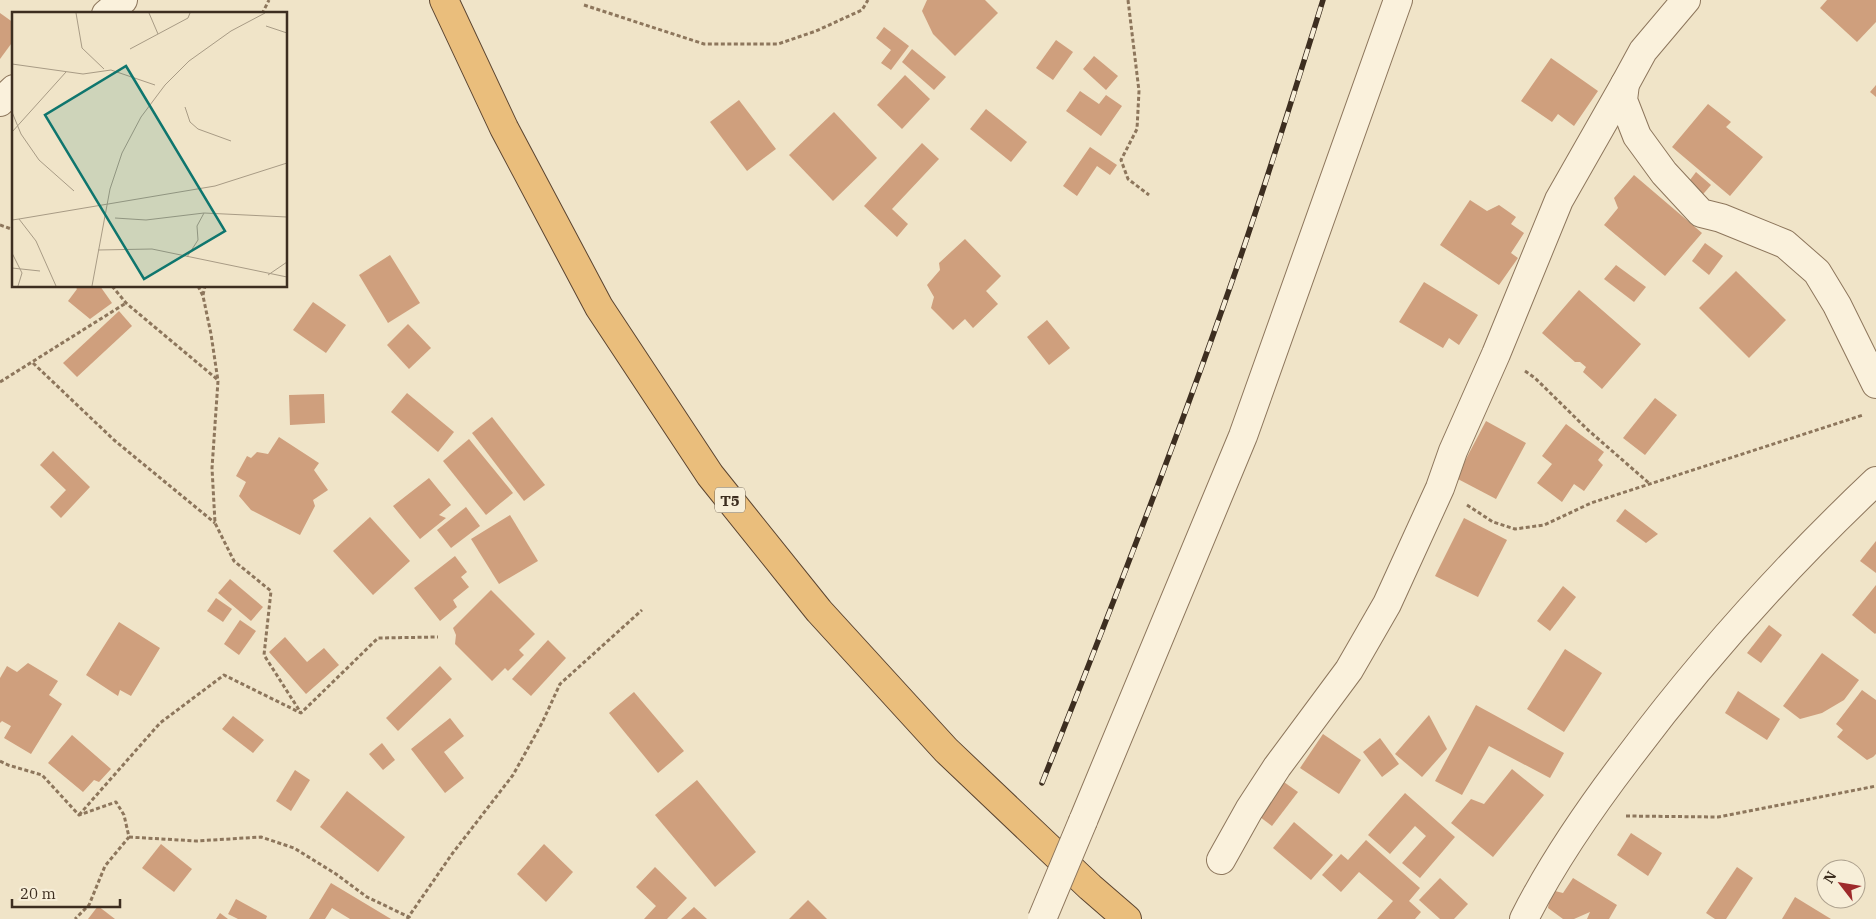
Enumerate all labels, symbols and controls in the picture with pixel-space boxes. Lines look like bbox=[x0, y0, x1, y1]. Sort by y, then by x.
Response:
inset map bbox=[12, 12, 288, 288]
road number: T5 bbox=[715, 488, 745, 512]
north arrow bbox=[1816, 859, 1866, 909]
text: N bbox=[1819, 868, 1840, 887]
scale bar bbox=[12, 876, 120, 908]
text: 20 m bbox=[20, 884, 56, 903]

